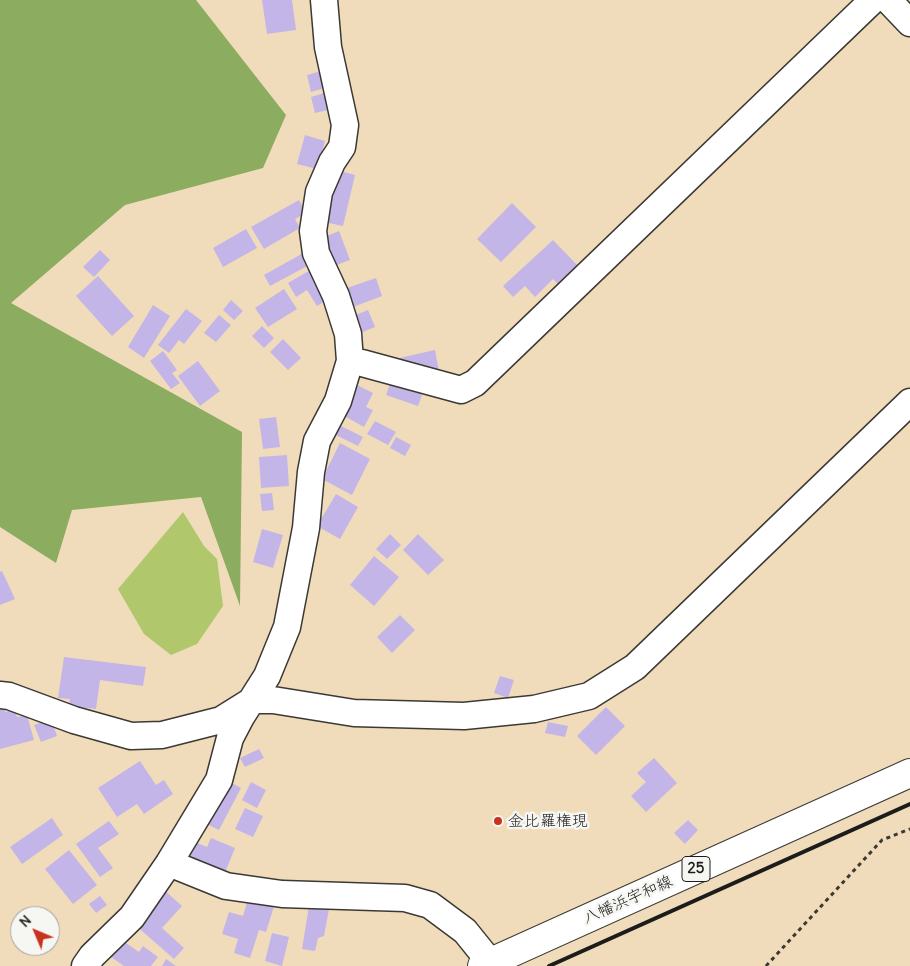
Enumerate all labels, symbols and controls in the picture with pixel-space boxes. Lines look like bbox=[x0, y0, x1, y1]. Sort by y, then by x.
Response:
place label: 金比羅権現 bbox=[508, 811, 588, 831]
marker: 金比羅権現 bbox=[492, 815, 504, 827]
road number: 25 bbox=[682, 856, 710, 882]
street label: 八幡浜宇和線 bbox=[580, 872, 676, 928]
north arrow bbox=[10, 906, 60, 956]
text: N bbox=[15, 911, 35, 931]

